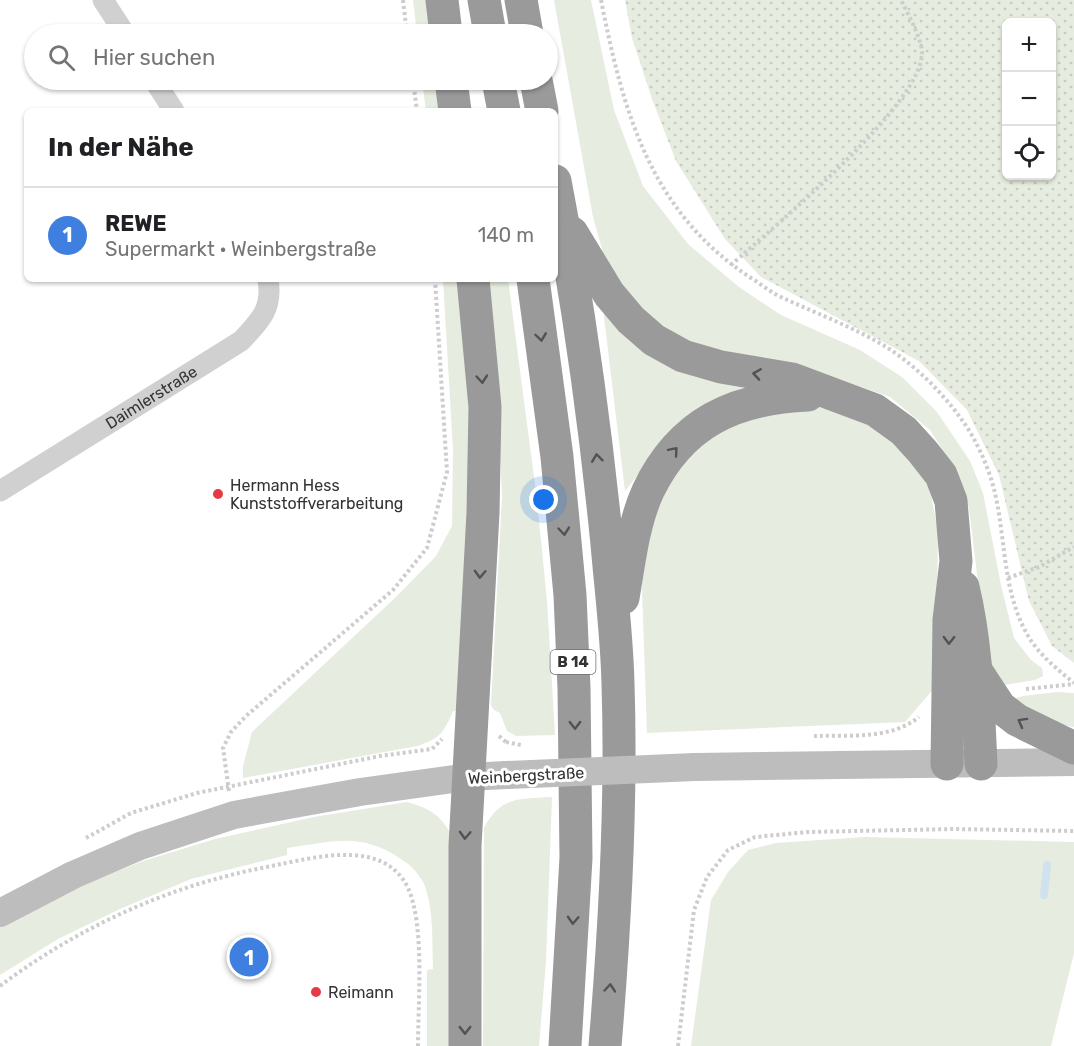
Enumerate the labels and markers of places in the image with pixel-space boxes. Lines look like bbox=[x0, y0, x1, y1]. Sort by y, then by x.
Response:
place label: Hermann Hess Kunststoffverarbeitung bbox=[230, 476, 403, 513]
marker: Hermann Hess Kunststoffverarbeitung bbox=[211, 487, 225, 501]
pin: 1 bbox=[230, 934, 268, 980]
place label: Reimann bbox=[328, 983, 394, 1002]
marker: Reimann bbox=[309, 985, 323, 999]

